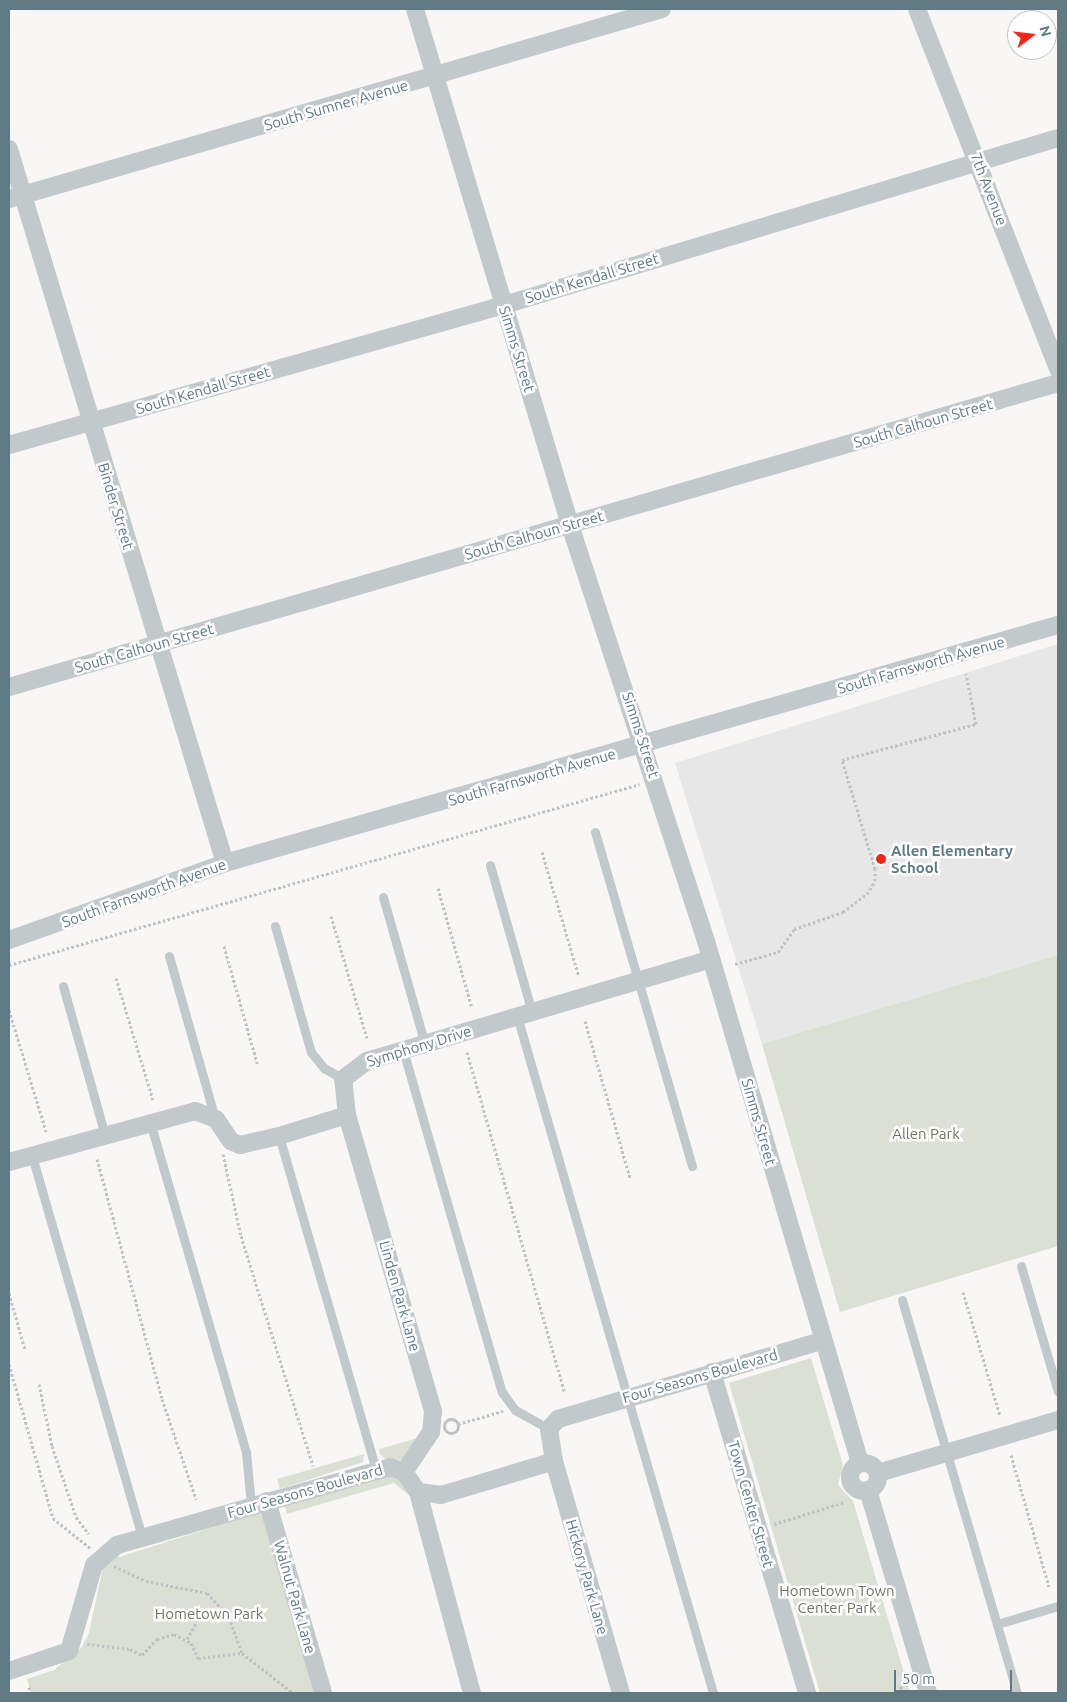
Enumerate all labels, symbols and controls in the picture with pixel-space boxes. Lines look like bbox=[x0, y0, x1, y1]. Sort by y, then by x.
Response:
north arrow bbox=[1007, 10, 1057, 60]
text: N bbox=[1036, 24, 1055, 38]
street label: South Sumner Avenue bbox=[262, 76, 410, 134]
street label: 7th Avenue bbox=[967, 150, 1011, 228]
street label: South Kendall Street bbox=[523, 249, 661, 307]
street label: Simms Street bbox=[495, 304, 539, 394]
street label: South Kendall Street bbox=[134, 362, 272, 418]
street label: South Calhoun Street bbox=[851, 395, 995, 451]
street label: Binder Street bbox=[94, 460, 138, 552]
street label: South Calhoun Street bbox=[462, 507, 606, 563]
street label: South Calhoun Street bbox=[72, 620, 216, 676]
street label: South Farnsworth Avenue bbox=[835, 632, 1007, 698]
street label: Simms Street bbox=[619, 690, 663, 780]
street label: South Farnsworth Avenue bbox=[446, 744, 618, 810]
place label: Allen Elementary School bbox=[891, 841, 1013, 876]
marker: Allen Elementary School bbox=[875, 853, 887, 865]
street label: South Farnsworth Avenue bbox=[59, 855, 229, 931]
street label: Symphony Drive bbox=[364, 1022, 474, 1070]
street label: Simms Street bbox=[738, 1077, 780, 1167]
park label: Allen Park bbox=[892, 1125, 960, 1143]
street label: Linden Park Lane bbox=[376, 1239, 424, 1353]
street label: Four Seasons Boulevard bbox=[620, 1345, 780, 1407]
street label: Town Center Street bbox=[724, 1438, 778, 1570]
street label: Four Seasons Boulevard bbox=[225, 1460, 385, 1522]
street label: Hickory Park Lane bbox=[562, 1517, 612, 1637]
street label: Walnut Park Lane bbox=[270, 1538, 320, 1656]
park label: Hometown Town Center Park bbox=[779, 1581, 895, 1616]
park label: Hometown Park bbox=[155, 1605, 263, 1623]
scale bar bbox=[897, 1660, 1014, 1692]
text: 50 m bbox=[902, 1670, 935, 1687]

